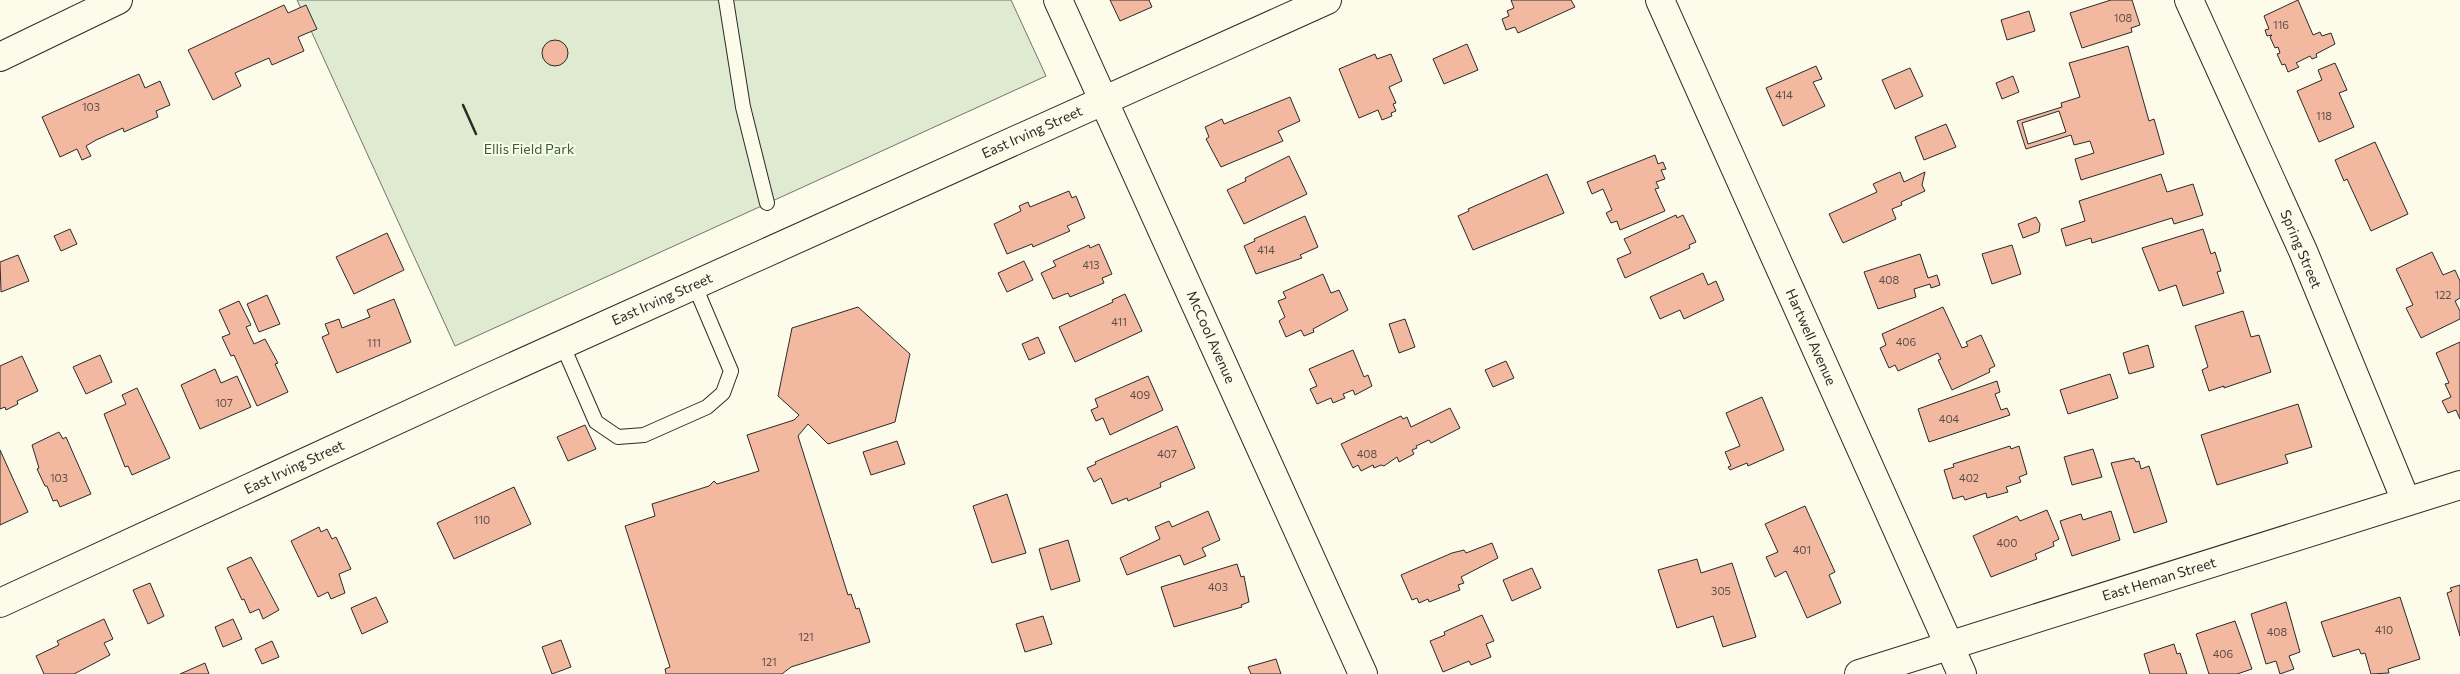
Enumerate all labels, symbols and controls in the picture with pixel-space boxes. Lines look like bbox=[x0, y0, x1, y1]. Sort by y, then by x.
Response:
house number: 108 bbox=[2114, 11, 2133, 24]
house number: 116 bbox=[2273, 18, 2289, 31]
house number: 414 bbox=[1775, 88, 1793, 101]
house number: 103 bbox=[82, 100, 100, 113]
street label: East Irving Street bbox=[979, 102, 1085, 161]
house number: 118 bbox=[2316, 109, 2332, 122]
park label: Ellis Field Park bbox=[484, 140, 575, 157]
street label: Spring Street bbox=[2277, 207, 2326, 291]
house number: 414 bbox=[1257, 243, 1275, 256]
house number: 413 bbox=[1082, 258, 1100, 271]
street label: East Irving Street bbox=[609, 269, 715, 328]
house number: 408 bbox=[1879, 273, 1900, 286]
street label: Hartwell Avenue bbox=[1783, 286, 1840, 388]
street label: McCool Avenue bbox=[1183, 288, 1239, 386]
house number: 122 bbox=[2435, 288, 2451, 301]
house number: 411 bbox=[1111, 315, 1127, 328]
house number: 406 bbox=[1896, 335, 1917, 348]
house number: 111 bbox=[367, 336, 381, 349]
house number: 409 bbox=[1130, 388, 1151, 401]
house number: 107 bbox=[215, 396, 233, 409]
house number: 404 bbox=[1939, 412, 1960, 425]
street label: East Irving Street bbox=[241, 436, 347, 497]
house number: 407 bbox=[1157, 447, 1177, 460]
house number: 408 bbox=[1357, 447, 1378, 460]
house number: 103 bbox=[50, 471, 68, 484]
house number: 402 bbox=[1959, 471, 1979, 484]
house number: 110 bbox=[474, 513, 490, 526]
house number: 400 bbox=[1997, 536, 2017, 549]
house number: 401 bbox=[1793, 543, 1811, 556]
street label: East Heman Street bbox=[2100, 553, 2218, 604]
house number: 403 bbox=[1208, 580, 1228, 593]
house number: 305 bbox=[1711, 584, 1731, 597]
house number: 410 bbox=[2375, 623, 2393, 636]
house number: 408 bbox=[2267, 625, 2288, 638]
house number: 121 bbox=[798, 630, 814, 643]
house number: 406 bbox=[2213, 647, 2234, 660]
house number: 121 bbox=[761, 655, 777, 668]

